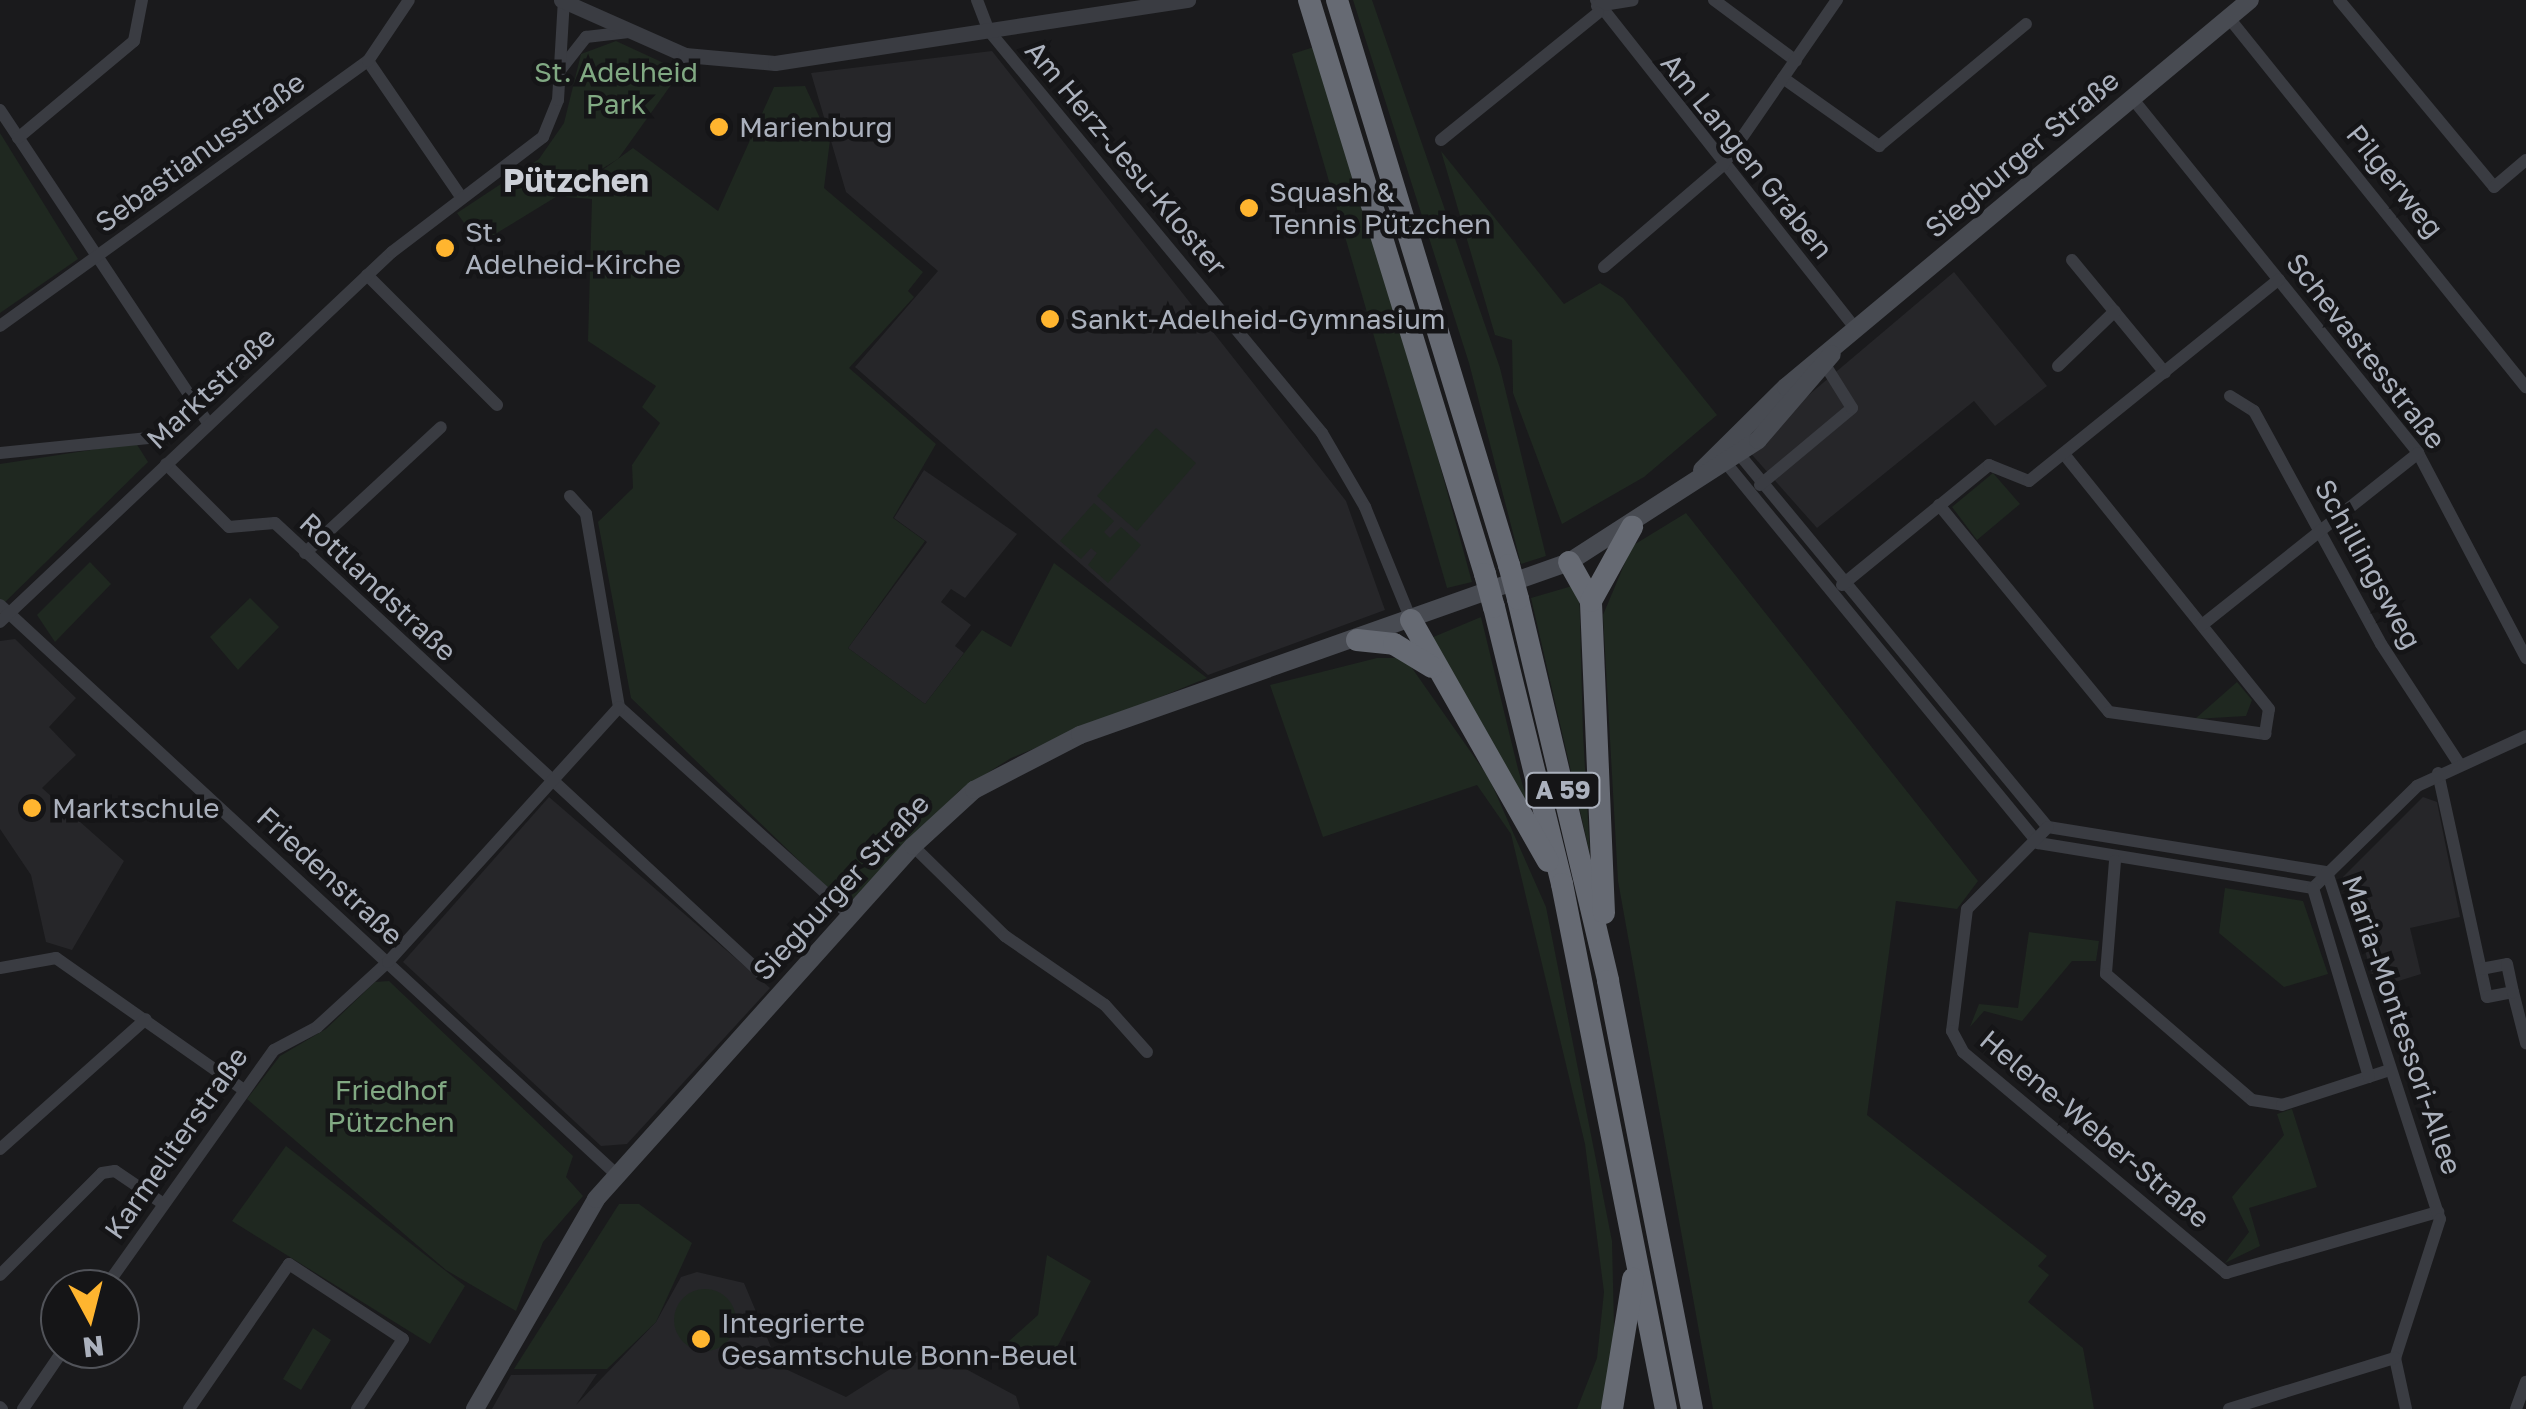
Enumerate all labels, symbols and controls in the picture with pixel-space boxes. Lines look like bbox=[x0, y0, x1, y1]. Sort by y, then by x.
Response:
street label: Am Herz-Jesu-Kloster bbox=[1018, 34, 1234, 282]
street label: Am Langen Graben bbox=[1654, 47, 1840, 265]
park label: St. Adelheid Park bbox=[534, 55, 698, 121]
street label: Siegburger Straße bbox=[1918, 63, 2126, 245]
street label: Sebastianusstraße bbox=[89, 65, 311, 239]
place label: Marienburg bbox=[739, 110, 893, 144]
marker: Marienburg bbox=[708, 116, 730, 138]
street label: Pilgerweg bbox=[2339, 118, 2451, 244]
district label: Pützchen bbox=[503, 161, 649, 199]
place label: Squash & Tennis Pützchen bbox=[1269, 175, 1491, 241]
marker: Squash & Tennis Pützchen bbox=[1238, 197, 1260, 219]
place label: St. Adelheid-Kirche bbox=[465, 215, 681, 281]
marker: St. Adelheid-Kirche bbox=[434, 237, 456, 259]
street label: Schevastesstraße bbox=[2279, 247, 2453, 455]
place label: Sankt-Adelheid-Gymnasium bbox=[1070, 302, 1446, 336]
marker: Sankt-Adelheid-Gymnasium bbox=[1039, 308, 1061, 330]
street label: Marktstraße bbox=[140, 320, 282, 456]
street label: Schillingsweg bbox=[2308, 473, 2428, 655]
street label: Rottlandstraße bbox=[293, 506, 463, 668]
road number: A 59 bbox=[1523, 770, 1603, 810]
street label: Siegburger Straße bbox=[746, 787, 936, 987]
place label: Marktschule bbox=[52, 791, 220, 825]
marker: Marktschule bbox=[21, 797, 43, 819]
street label: Friedenstraße bbox=[250, 800, 410, 952]
street label: Maria-Montessori-Allee bbox=[2335, 871, 2469, 1179]
street label: Helene-Weber-Straße bbox=[1973, 1023, 2217, 1235]
street label: Karmeliterstraße bbox=[97, 1041, 255, 1245]
park label: Friedhof Pützchen bbox=[327, 1073, 455, 1139]
north arrow bbox=[40, 1269, 140, 1369]
place label: Integrierte Gesamtschule Bonn-Beuel bbox=[721, 1306, 1077, 1372]
marker: Integrierte Gesamtschule Bonn-Beuel bbox=[690, 1328, 712, 1350]
text: N bbox=[81, 1330, 106, 1365]

